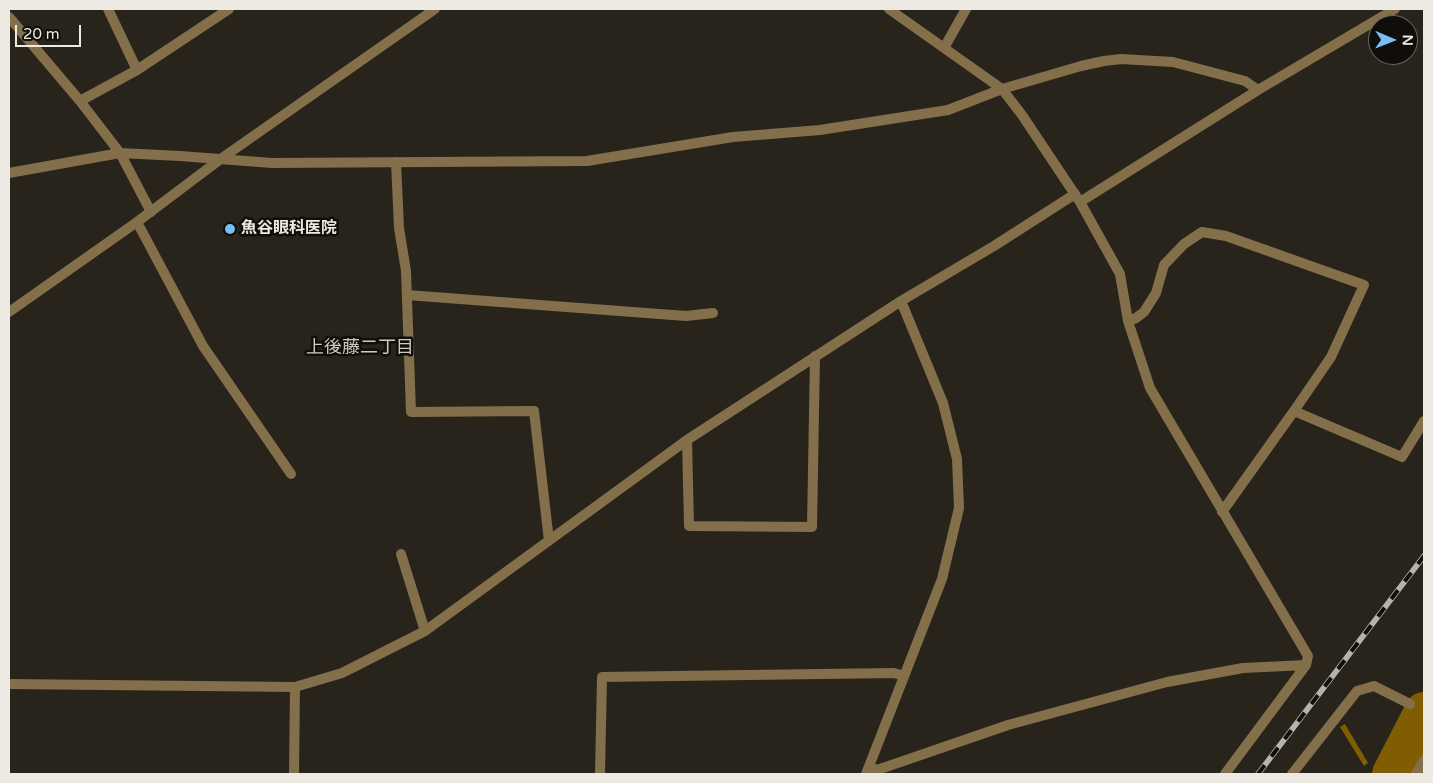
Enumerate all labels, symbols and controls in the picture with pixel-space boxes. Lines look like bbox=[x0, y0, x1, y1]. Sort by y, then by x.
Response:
scale bar bbox=[18, 15, 84, 47]
north arrow bbox=[1368, 15, 1418, 65]
text: 20 m bbox=[23, 25, 60, 43]
text: N bbox=[1399, 34, 1416, 46]
place label: 魚谷眼科医院 bbox=[241, 219, 337, 239]
marker: 魚谷眼科医院 bbox=[223, 222, 237, 236]
district label: 上後藤二丁目 bbox=[306, 337, 414, 359]

